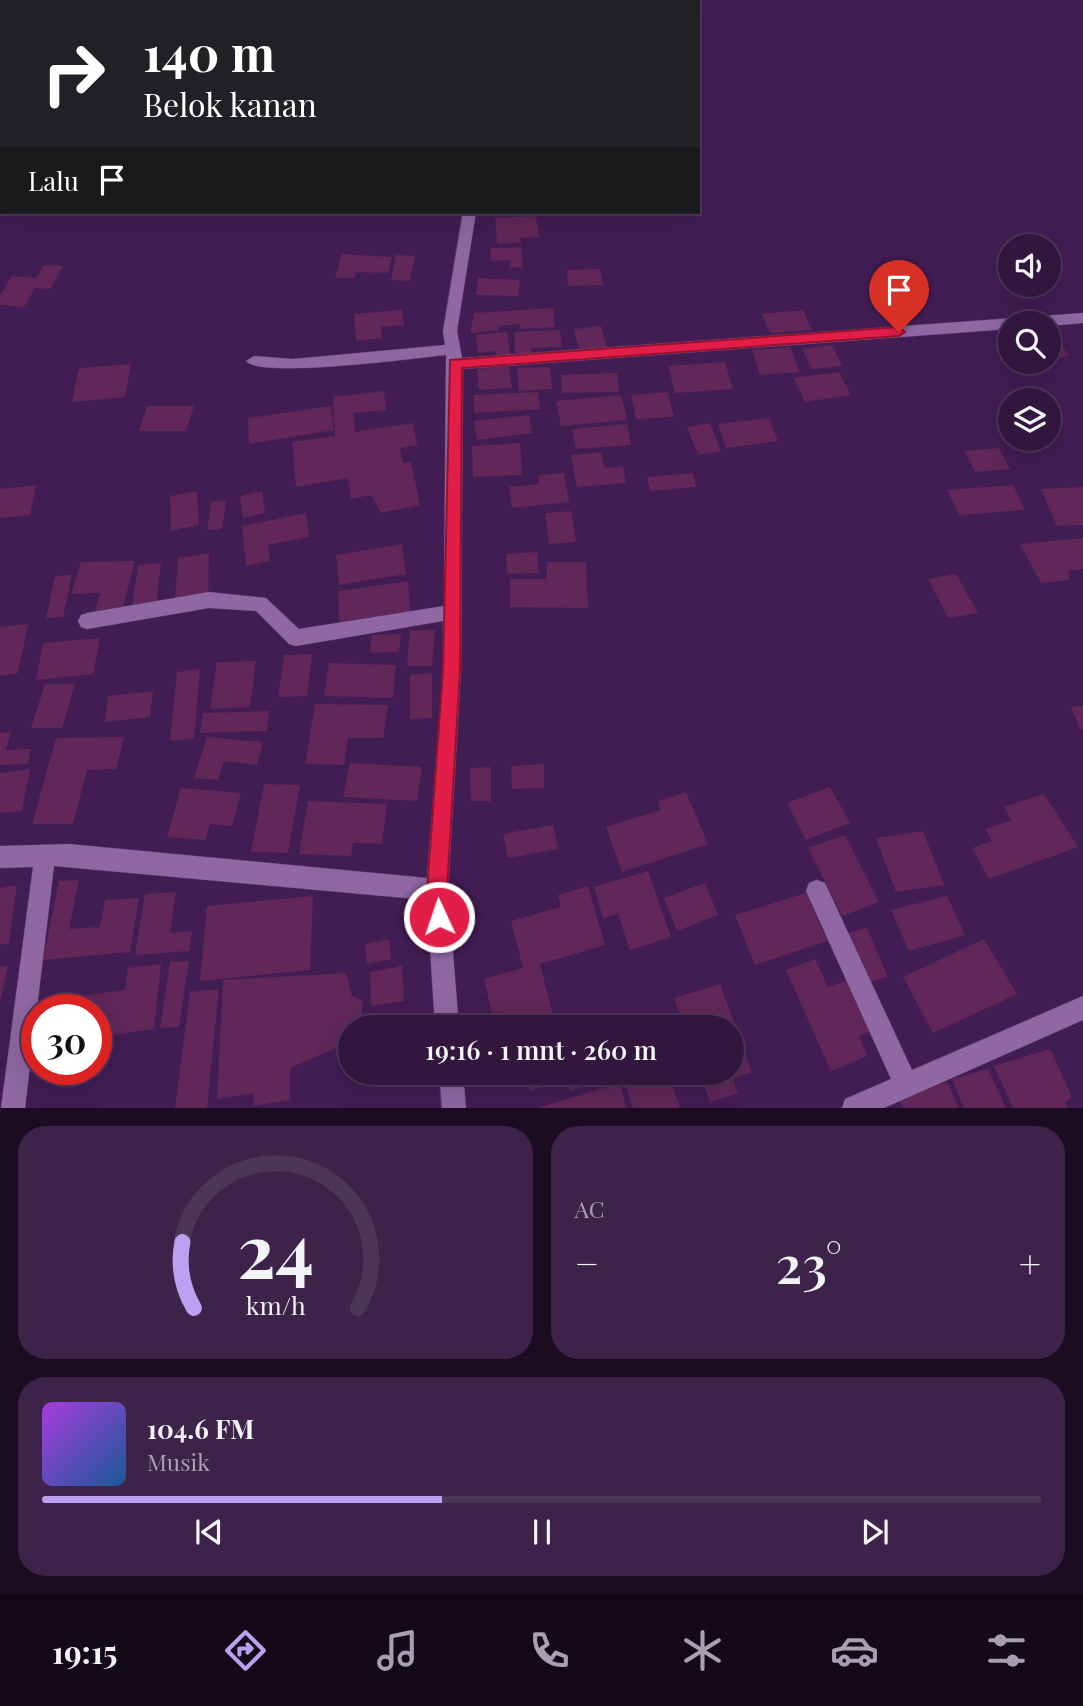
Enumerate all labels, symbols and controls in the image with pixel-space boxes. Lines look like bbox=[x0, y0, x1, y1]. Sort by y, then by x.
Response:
text: 140 m bbox=[143, 19, 275, 84]
icon: right bbox=[28, 28, 119, 119]
text: Belok kanan bbox=[143, 82, 317, 125]
icon: arrive bbox=[93, 161, 131, 199]
text: Lalu bbox=[28, 163, 79, 198]
map controls bbox=[998, 234, 1061, 451]
button: sound bbox=[998, 234, 1061, 297]
pin bbox=[869, 260, 929, 332]
icon: arrive bbox=[880, 271, 918, 309]
button: search bbox=[998, 311, 1061, 374]
button: layers bbox=[998, 388, 1061, 451]
position arrow bbox=[402, 880, 476, 954]
speed limit sign: 30 bbox=[21, 994, 112, 1085]
text: 19:16 · 1 mnt · 260 m bbox=[425, 1032, 657, 1067]
text: AC bbox=[575, 1193, 605, 1224]
text: 24 bbox=[237, 1200, 314, 1297]
text: 23° bbox=[776, 1228, 842, 1297]
text: − bbox=[575, 1237, 599, 1288]
text: + bbox=[1019, 1237, 1041, 1288]
text: km/h bbox=[245, 1288, 306, 1321]
text: 104.6 FM bbox=[147, 1411, 254, 1446]
text: Musik bbox=[147, 1446, 210, 1477]
icon: previous bbox=[190, 1513, 228, 1551]
icon: pause bbox=[523, 1513, 561, 1551]
icon: next bbox=[856, 1513, 894, 1551]
icon: directions bbox=[221, 1626, 270, 1675]
icon: music bbox=[373, 1626, 422, 1675]
icon: phone bbox=[525, 1626, 574, 1675]
icon: climate bbox=[678, 1626, 727, 1675]
icon: car bbox=[830, 1626, 879, 1675]
icon: filters bbox=[982, 1626, 1031, 1675]
text: 19:15 bbox=[52, 1629, 117, 1672]

